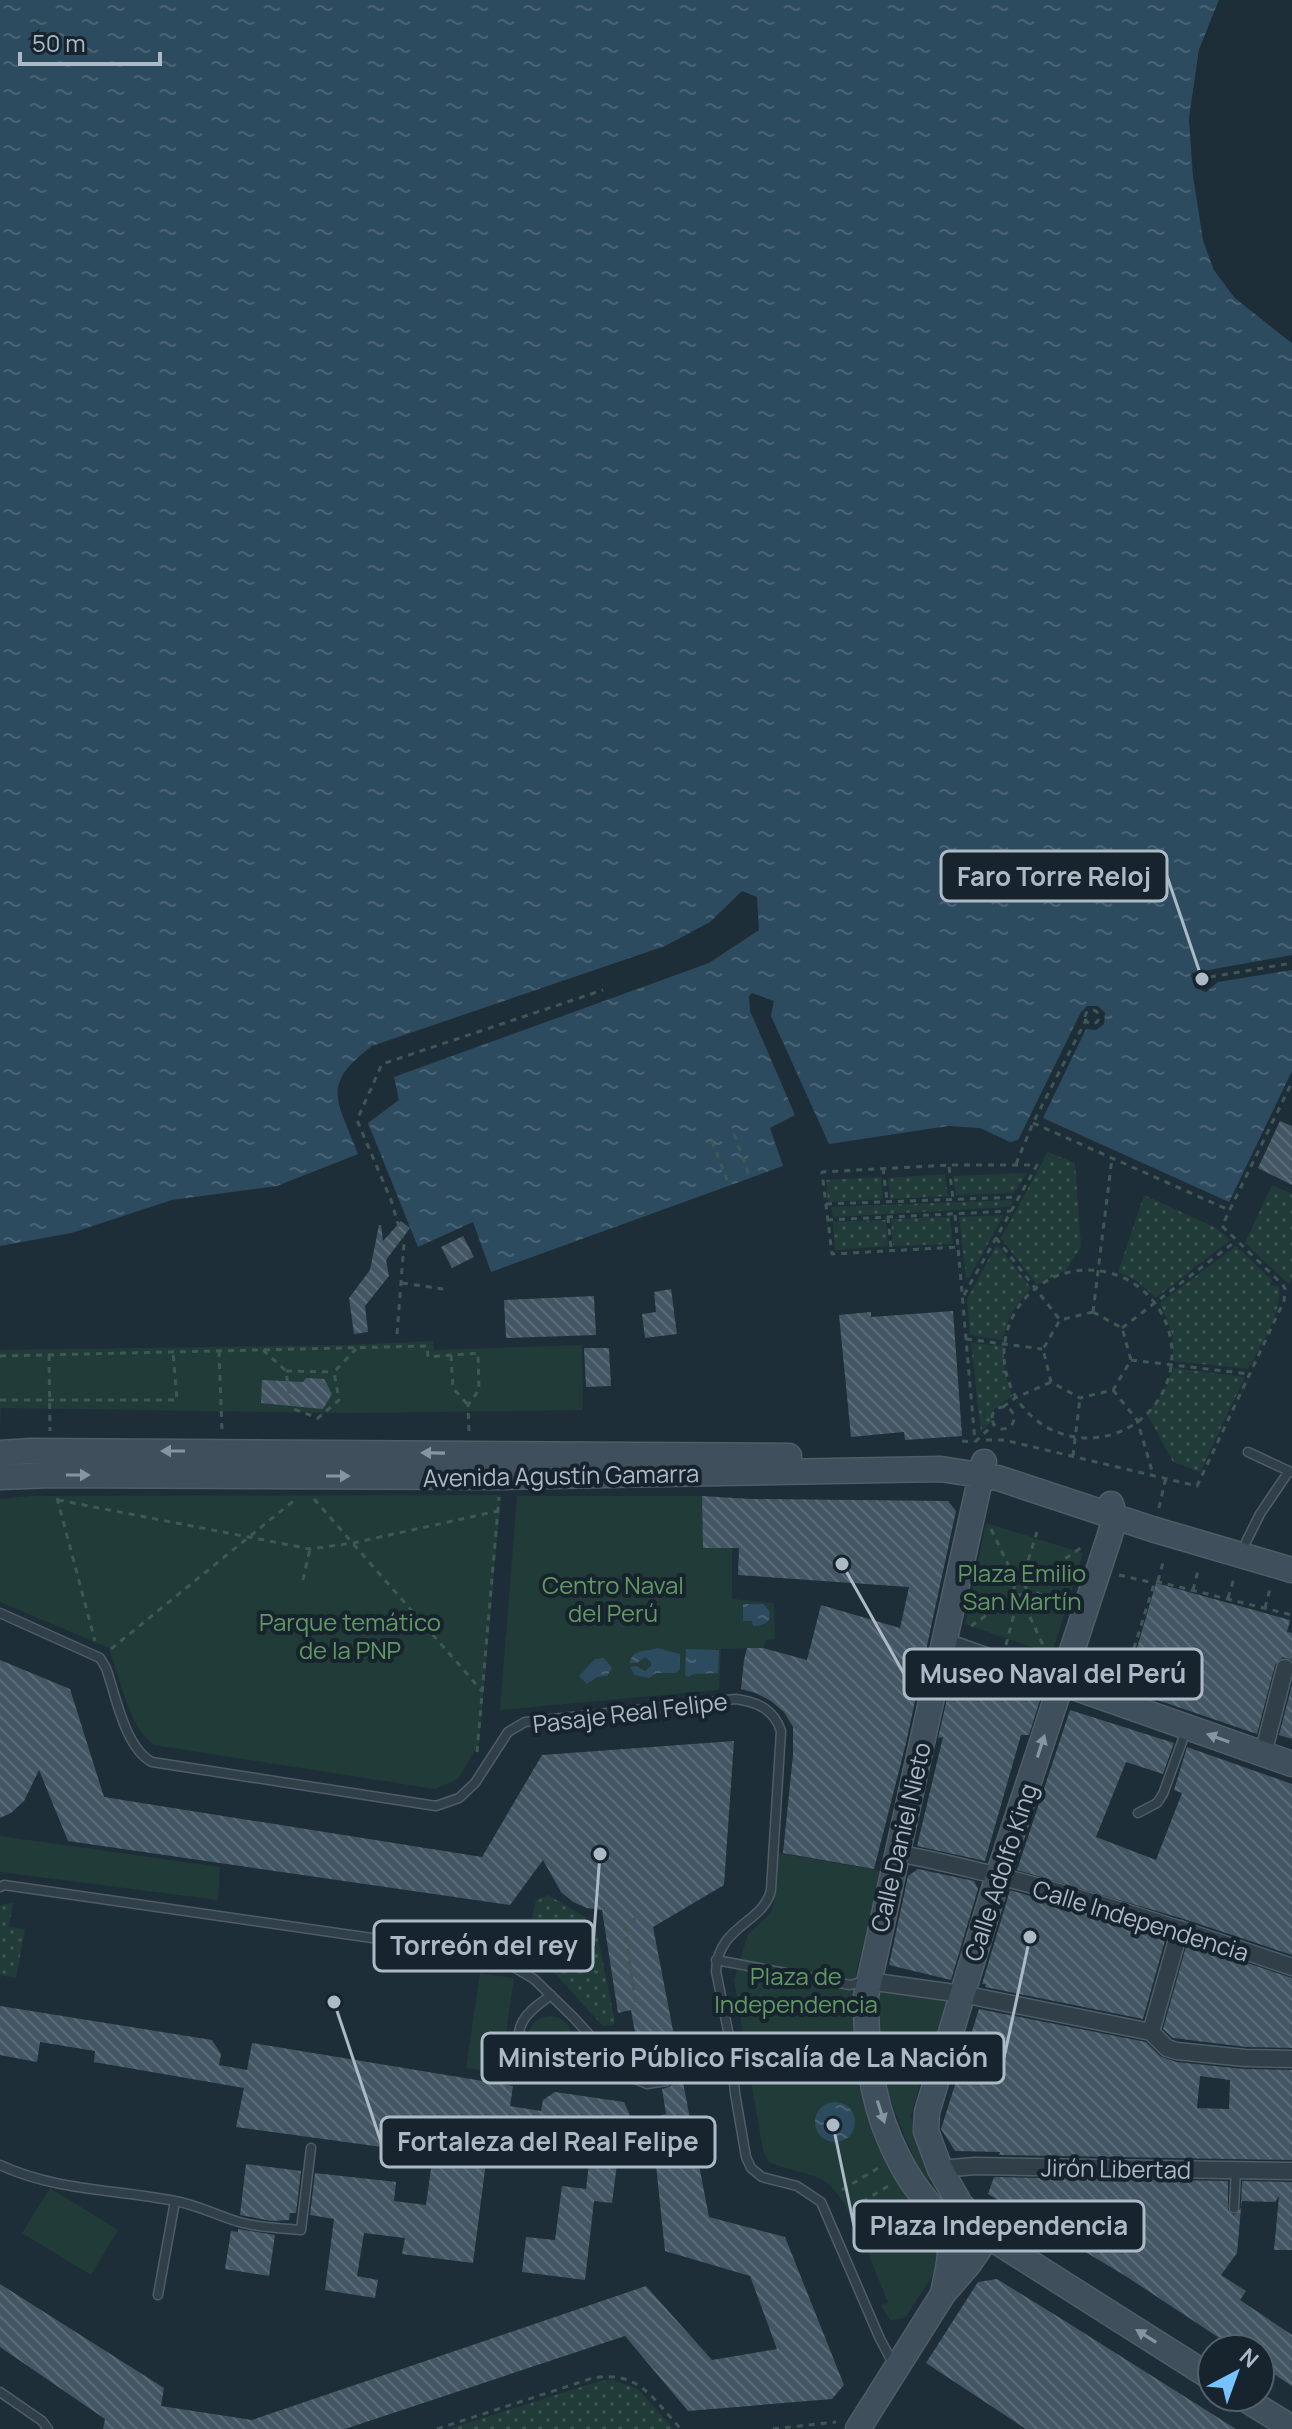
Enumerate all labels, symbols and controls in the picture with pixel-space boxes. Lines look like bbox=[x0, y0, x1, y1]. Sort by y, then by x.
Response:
scale bar bbox=[20, 16, 160, 66]
text: 50 m bbox=[32, 26, 86, 59]
callout: Faro Torre Reloj bbox=[941, 851, 1167, 901]
text: Faro Torre Reloj bbox=[957, 858, 1151, 894]
one-way arrow bbox=[160, 1445, 185, 1457]
one-way arrow bbox=[420, 1447, 445, 1459]
street label: Avenida Agustín Gamarra bbox=[422, 1456, 700, 1494]
one-way arrow bbox=[66, 1469, 91, 1481]
one-way arrow bbox=[326, 1470, 351, 1482]
park label: Plaza Emilio San Martín bbox=[958, 1556, 1086, 1617]
park label: Centro Naval del Perú bbox=[542, 1568, 684, 1629]
park label: Parque temático de la PNP bbox=[259, 1605, 441, 1666]
callout: Museo Naval del Perú bbox=[904, 1649, 1202, 1699]
text: Museo Naval del Perú bbox=[920, 1655, 1186, 1691]
street label: Pasaje Real Felipe bbox=[531, 1684, 729, 1740]
one-way arrow bbox=[1206, 1731, 1230, 1744]
one-way arrow bbox=[1035, 1734, 1047, 1758]
street label: Calle Daniel Nieto bbox=[862, 1739, 938, 1935]
street label: Calle Adolfo King bbox=[956, 1779, 1044, 1965]
street label: Calle Independencia bbox=[1029, 1871, 1253, 1969]
callout: Torreón del rey bbox=[374, 1921, 593, 1971]
text: Torreón del rey bbox=[390, 1927, 578, 1963]
park label: Plaza de Independencia bbox=[714, 1959, 878, 2020]
callout: Ministerio Público Fiscalía de La Nación bbox=[482, 2033, 1004, 2083]
text: Ministerio Público Fiscalía de La Nación bbox=[498, 2039, 988, 2075]
one-way arrow bbox=[875, 2100, 887, 2124]
callout: Fortaleza del Real Felipe bbox=[381, 2117, 715, 2167]
text: Fortaleza del Real Felipe bbox=[397, 2123, 699, 2159]
street label: Jirón Libertad bbox=[1041, 2150, 1191, 2186]
callout: Plaza Independencia bbox=[854, 2201, 1144, 2251]
text: Plaza Independencia bbox=[870, 2207, 1128, 2243]
one-way arrow bbox=[1135, 2330, 1157, 2344]
north arrow bbox=[1196, 2333, 1276, 2413]
text: N bbox=[1233, 2341, 1265, 2374]

